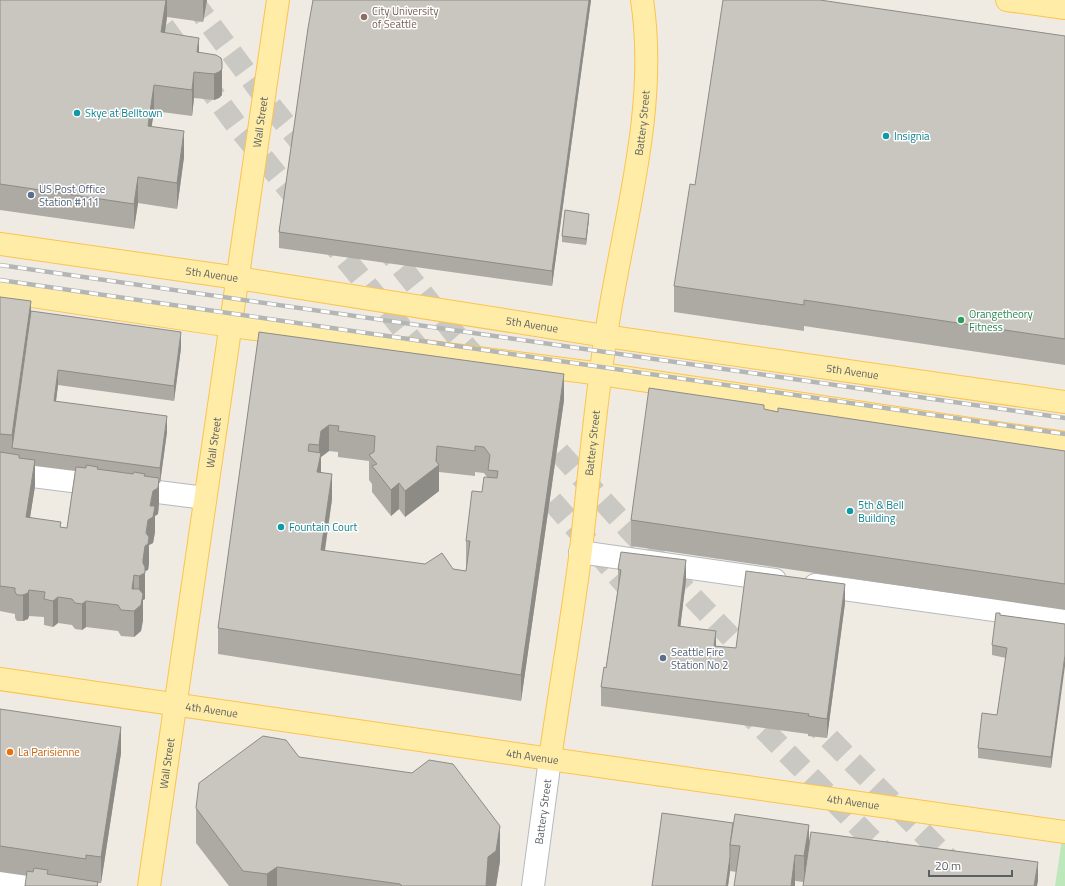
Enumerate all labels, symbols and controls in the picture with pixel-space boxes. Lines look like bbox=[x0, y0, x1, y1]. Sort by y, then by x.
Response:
place label: City University of Seattle bbox=[372, 3, 439, 32]
marker: City University of Seattle bbox=[359, 12, 369, 22]
street label: Battery Street bbox=[630, 90, 653, 157]
street label: Wall Street bbox=[249, 96, 272, 148]
place label: Skye at Belltown bbox=[85, 105, 163, 121]
marker: Skye at Belltown bbox=[72, 108, 82, 118]
place label: Insignia bbox=[894, 128, 930, 144]
marker: Insignia bbox=[881, 131, 891, 141]
place label: US Post Office Station #111 bbox=[39, 181, 106, 210]
marker: US Post Office Station #111 bbox=[26, 190, 36, 200]
street label: 5th Avenue bbox=[185, 263, 240, 286]
place label: Orangetheory Fitness bbox=[969, 306, 1034, 335]
street label: 5th Avenue bbox=[505, 312, 560, 337]
marker: Orangetheory Fitness bbox=[956, 315, 966, 325]
street label: 5th Avenue bbox=[825, 360, 880, 383]
street label: Battery Street bbox=[581, 409, 604, 476]
street label: Wall Street bbox=[202, 416, 225, 469]
place label: 5th & Bell Building bbox=[858, 497, 904, 526]
marker: 5th & Bell Building bbox=[845, 506, 855, 516]
place label: Fountain Court bbox=[289, 519, 358, 535]
marker: Fountain Court bbox=[276, 522, 286, 532]
place label: Seattle Fire Station No 2 bbox=[671, 644, 728, 673]
marker: Seattle Fire Station No 2 bbox=[658, 653, 668, 663]
street label: 4th Avenue bbox=[184, 698, 240, 722]
street label: Wall Street bbox=[155, 737, 178, 790]
place label: La Parisienne bbox=[18, 744, 80, 760]
street label: 4th Avenue bbox=[505, 745, 560, 768]
marker: La Parisienne bbox=[5, 747, 15, 757]
street label: Battery Street bbox=[531, 778, 555, 845]
street label: 4th Avenue bbox=[826, 790, 881, 814]
scale bar bbox=[929, 852, 1012, 878]
text: 20 m bbox=[935, 856, 961, 875]

